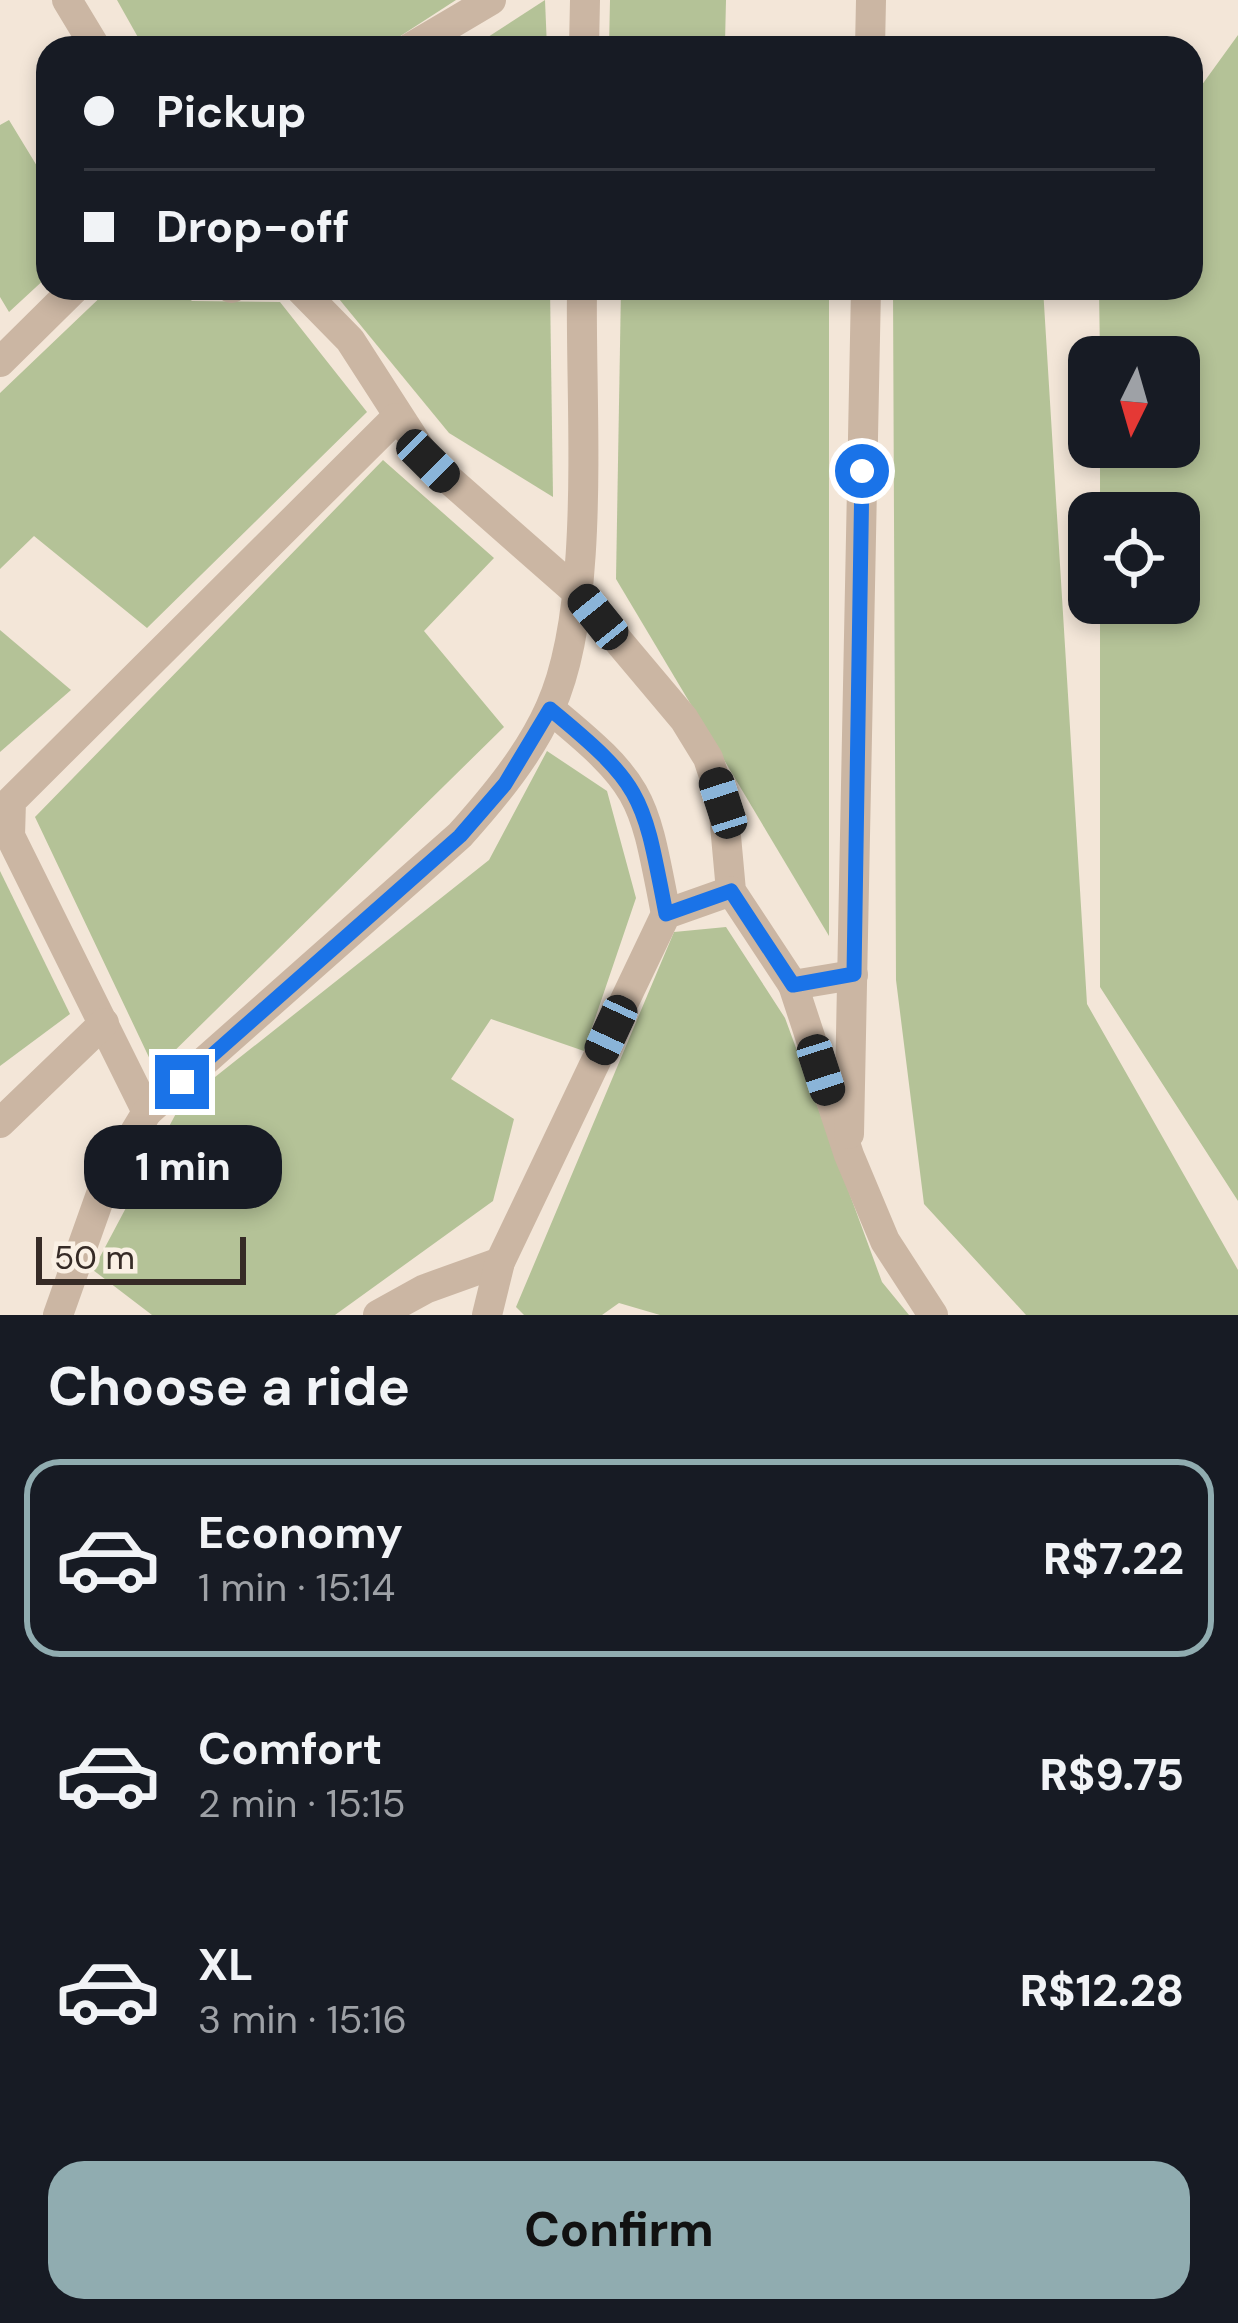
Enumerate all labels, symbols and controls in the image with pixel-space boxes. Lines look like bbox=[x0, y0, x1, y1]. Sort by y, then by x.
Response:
text: Pickup bbox=[156, 82, 306, 141]
text: Drop-off bbox=[156, 197, 350, 256]
north arrow bbox=[1068, 336, 1200, 468]
map controls bbox=[1068, 336, 1200, 624]
car bbox=[390, 423, 466, 499]
route start bbox=[835, 444, 889, 498]
button: locate bbox=[1068, 492, 1200, 624]
car bbox=[561, 578, 635, 656]
car bbox=[695, 763, 751, 843]
car bbox=[579, 990, 643, 1070]
car bbox=[793, 1030, 849, 1110]
route end bbox=[155, 1055, 209, 1109]
callout: 1 min bbox=[83, 1124, 281, 1208]
text: 1 min bbox=[135, 1141, 231, 1192]
scale bar bbox=[36, 1231, 246, 1284]
text: 50 m bbox=[54, 1236, 135, 1279]
text: Choose a ride bbox=[48, 1351, 410, 1422]
text: Economy bbox=[198, 1503, 403, 1562]
icon: car bbox=[54, 1504, 162, 1612]
text: R$7.22 bbox=[1043, 1529, 1184, 1588]
text: 1 min · 15:14 bbox=[198, 1562, 395, 1613]
text: Comfort bbox=[198, 1719, 382, 1778]
icon: car bbox=[54, 1720, 162, 1828]
text: R$9.75 bbox=[1040, 1745, 1184, 1804]
text: 2 min · 15:15 bbox=[198, 1778, 406, 1829]
text: XL bbox=[198, 1935, 253, 1994]
icon: car bbox=[54, 1936, 162, 2044]
text: R$12.28 bbox=[1020, 1961, 1184, 2020]
text: 3 min · 15:16 bbox=[198, 1994, 407, 2045]
button: Confirm bbox=[48, 2161, 1190, 2299]

